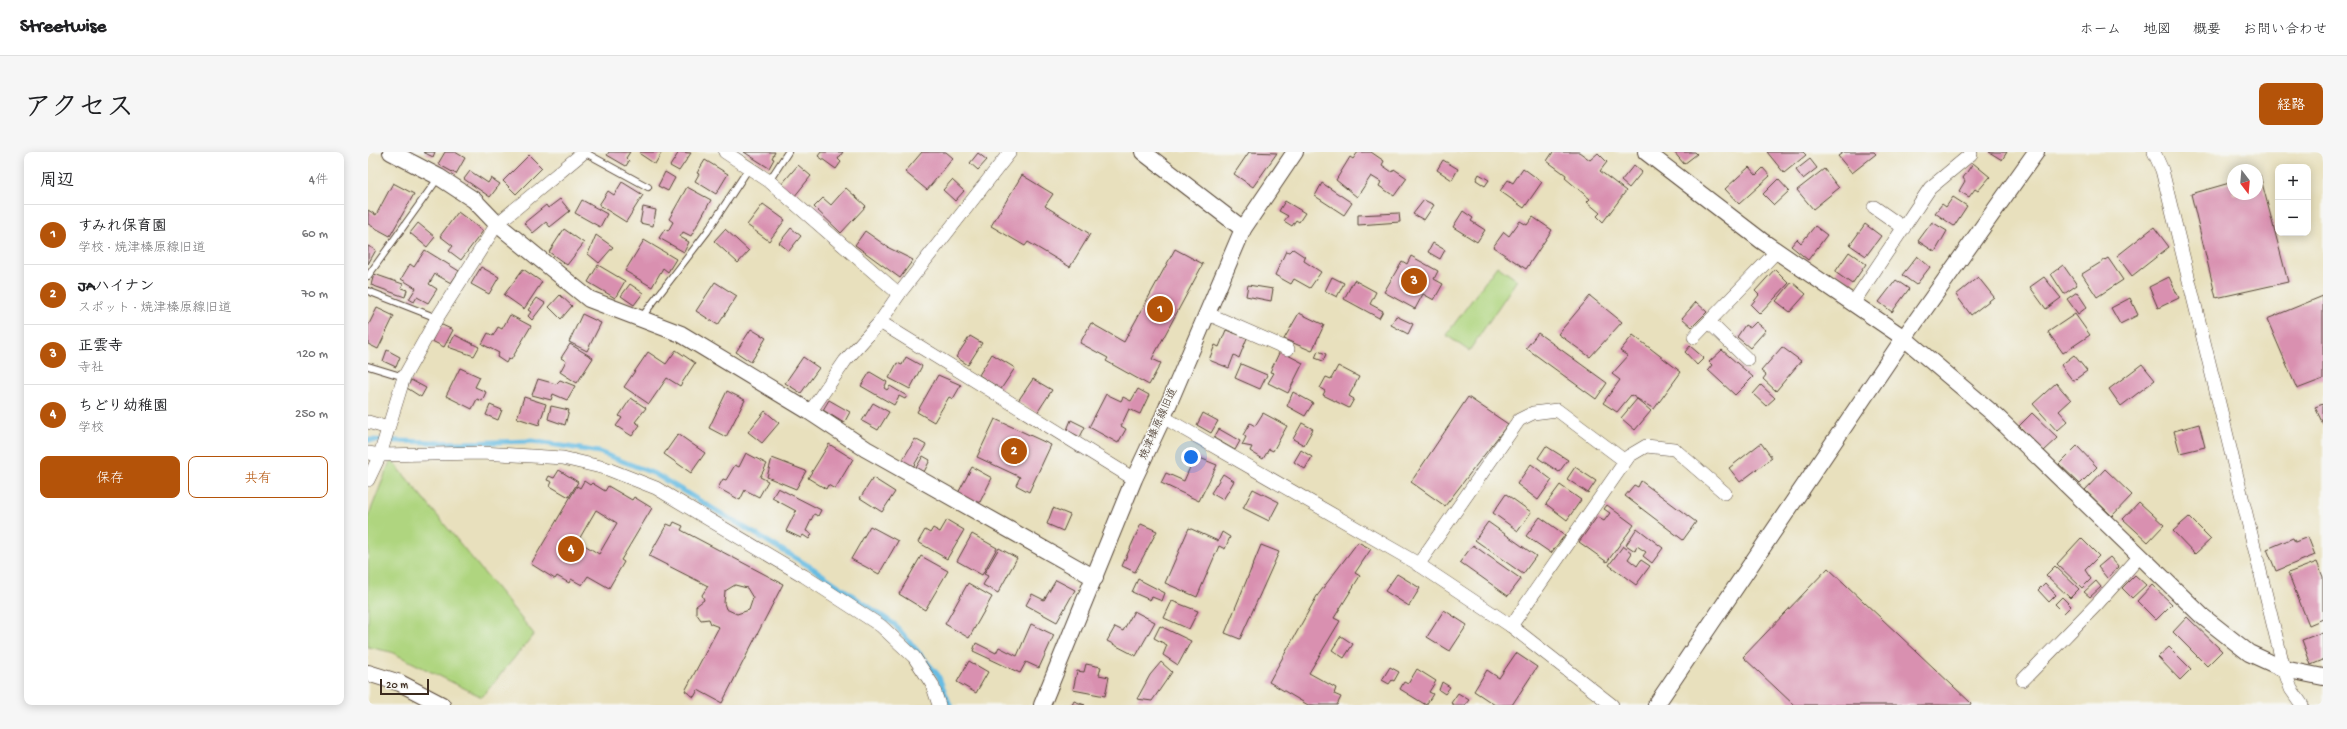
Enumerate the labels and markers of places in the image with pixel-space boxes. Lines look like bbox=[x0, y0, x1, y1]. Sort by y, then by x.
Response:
pin: 3 bbox=[1401, 266, 1427, 296]
pin: 1 bbox=[1147, 294, 1173, 324]
pin: 2 bbox=[1001, 436, 1027, 466]
pin: 4 bbox=[558, 534, 584, 564]

